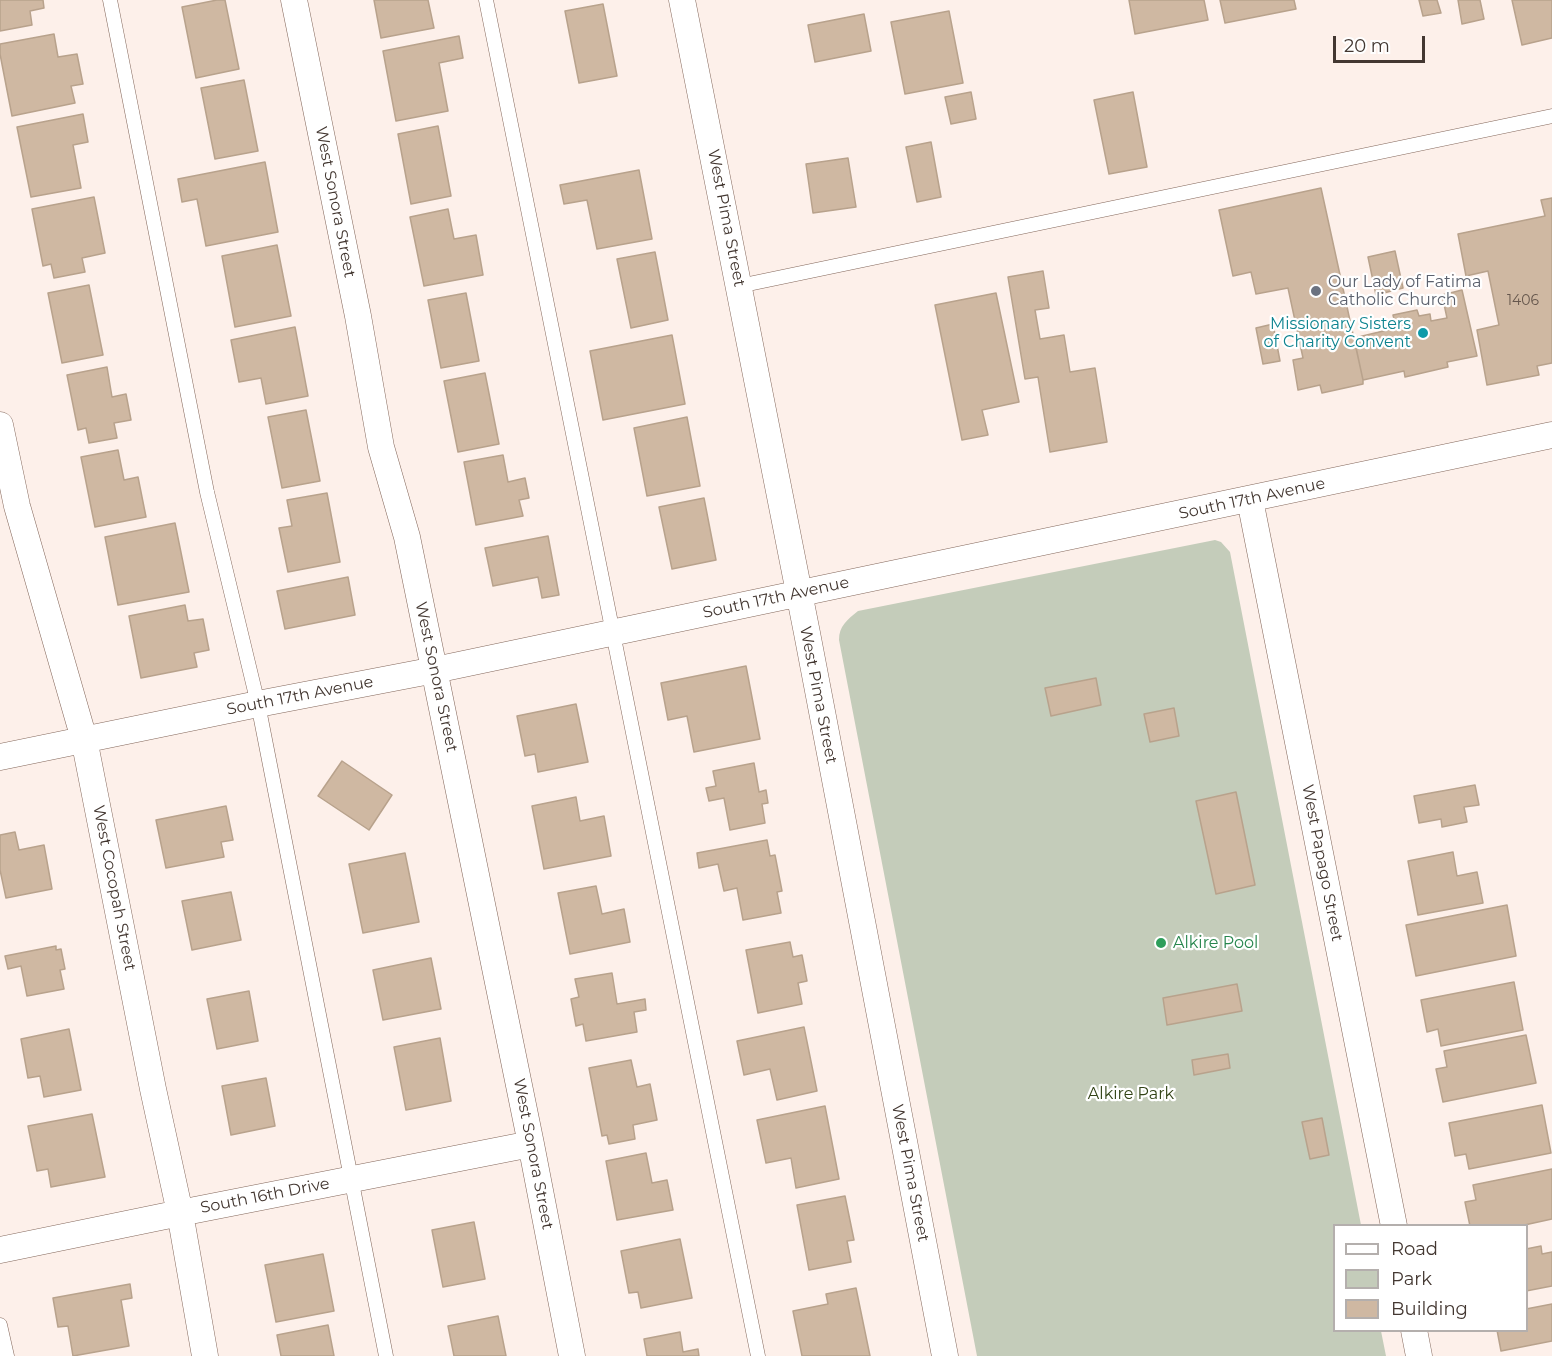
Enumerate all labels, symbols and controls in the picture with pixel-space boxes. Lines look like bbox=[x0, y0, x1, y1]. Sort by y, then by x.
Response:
scale bar bbox=[1336, 24, 1428, 62]
text: 20 m bbox=[1344, 35, 1390, 57]
street label: West Sonora Street bbox=[311, 125, 359, 279]
street label: West Pima Street bbox=[703, 148, 749, 288]
place label: Our Lady of Fatima Catholic Church bbox=[1328, 272, 1481, 310]
marker: Our Lady of Fatima Catholic Church bbox=[1309, 284, 1323, 298]
house number: 1406 bbox=[1507, 293, 1539, 309]
place label: Missionary Sisters of Charity Convent bbox=[1263, 314, 1411, 352]
marker: Missionary Sisters of Charity Convent bbox=[1416, 326, 1430, 340]
street label: South 17th Avenue bbox=[1177, 474, 1327, 524]
street label: South 17th Avenue bbox=[701, 573, 851, 623]
street label: West Sonora Street bbox=[411, 600, 461, 754]
street label: West Pima Street bbox=[795, 625, 841, 765]
street label: South 17th Avenue bbox=[225, 672, 375, 720]
street label: West Papago Street bbox=[1297, 783, 1347, 943]
street label: West Cocopah Street bbox=[88, 803, 140, 973]
place label: Alkire Pool bbox=[1173, 933, 1258, 953]
marker: Alkire Pool bbox=[1154, 936, 1168, 950]
street label: West Sonora Street bbox=[509, 1077, 557, 1231]
park label: Alkire Park bbox=[1088, 1084, 1174, 1104]
street label: West Pima Street bbox=[887, 1103, 933, 1243]
street label: South 16th Drive bbox=[199, 1174, 331, 1218]
legend bbox=[1333, 1224, 1528, 1332]
text: Road bbox=[1391, 1238, 1438, 1260]
text: Park bbox=[1391, 1268, 1432, 1290]
text: Building bbox=[1391, 1298, 1468, 1320]

